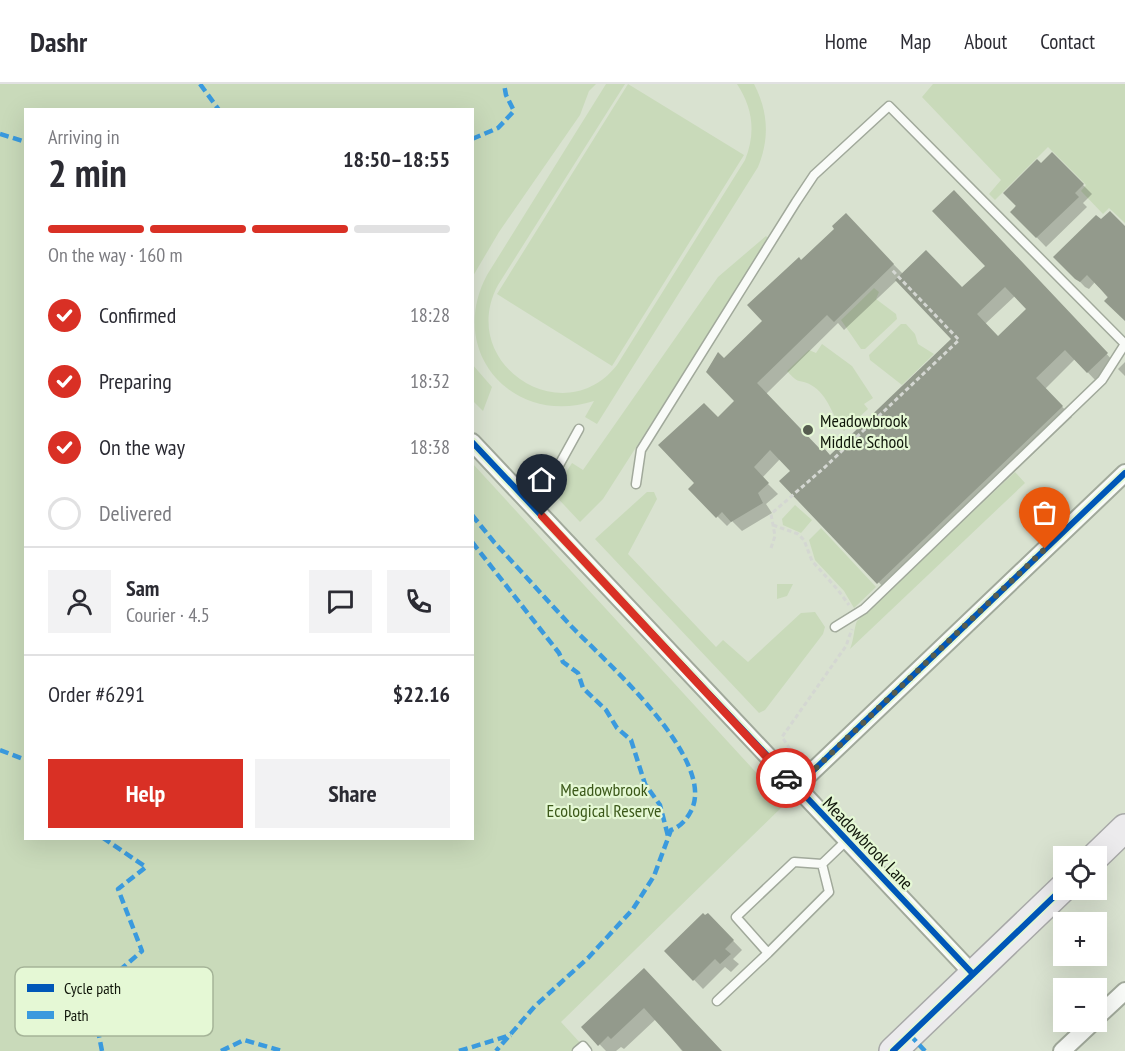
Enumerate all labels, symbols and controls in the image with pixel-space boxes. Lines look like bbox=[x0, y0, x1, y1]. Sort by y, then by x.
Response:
text: Dashr bbox=[30, 23, 87, 60]
text: Home bbox=[825, 28, 867, 55]
text: Map bbox=[900, 28, 931, 55]
text: About bbox=[964, 28, 1007, 55]
text: Contact bbox=[1040, 28, 1095, 55]
text: Arriving in bbox=[48, 124, 120, 150]
text: 18:50–18:55 bbox=[343, 145, 450, 173]
text: 2 min bbox=[48, 147, 127, 198]
text: On the way · 160 m bbox=[48, 242, 183, 268]
icon: check bbox=[48, 299, 81, 332]
text: Confirmed bbox=[99, 301, 176, 329]
text: 18:28 bbox=[410, 302, 450, 328]
icon: check bbox=[48, 365, 81, 398]
text: Preparing bbox=[99, 367, 172, 395]
text: 18:32 bbox=[410, 368, 450, 394]
place label: Meadowbrook Middle School bbox=[820, 409, 909, 453]
marker: Meadowbrook Middle School bbox=[801, 423, 815, 437]
icon: check bbox=[48, 431, 81, 464]
text: On the way bbox=[99, 433, 185, 461]
text: 18:38 bbox=[410, 434, 450, 460]
pin bbox=[516, 454, 567, 516]
icon: home bbox=[525, 463, 558, 496]
pin bbox=[1019, 487, 1070, 549]
icon: bag bbox=[1028, 496, 1061, 529]
text: Delivered bbox=[99, 499, 172, 527]
button: person bbox=[48, 570, 111, 633]
button: chat bbox=[309, 570, 372, 633]
button: phone bbox=[387, 570, 450, 633]
text: Sam bbox=[126, 574, 159, 602]
text: Courier · 4.5 bbox=[126, 602, 210, 628]
text: Order #6291 bbox=[48, 680, 145, 708]
text: $22.16 bbox=[393, 680, 450, 708]
courier bbox=[756, 748, 816, 808]
button: Help bbox=[48, 759, 243, 828]
button: Share bbox=[255, 759, 450, 828]
icon: car bbox=[770, 762, 803, 795]
park label: Meadowbrook Ecological Reserve bbox=[546, 778, 662, 822]
street label: Meadowbrook Lane bbox=[818, 792, 918, 894]
map controls bbox=[1053, 846, 1107, 1032]
button: locate bbox=[1053, 846, 1107, 900]
button: + bbox=[1053, 912, 1107, 966]
legend bbox=[15, 967, 213, 1036]
text: Cycle path bbox=[64, 978, 121, 998]
button: − bbox=[1053, 978, 1107, 1032]
text: Path bbox=[64, 1005, 89, 1025]

